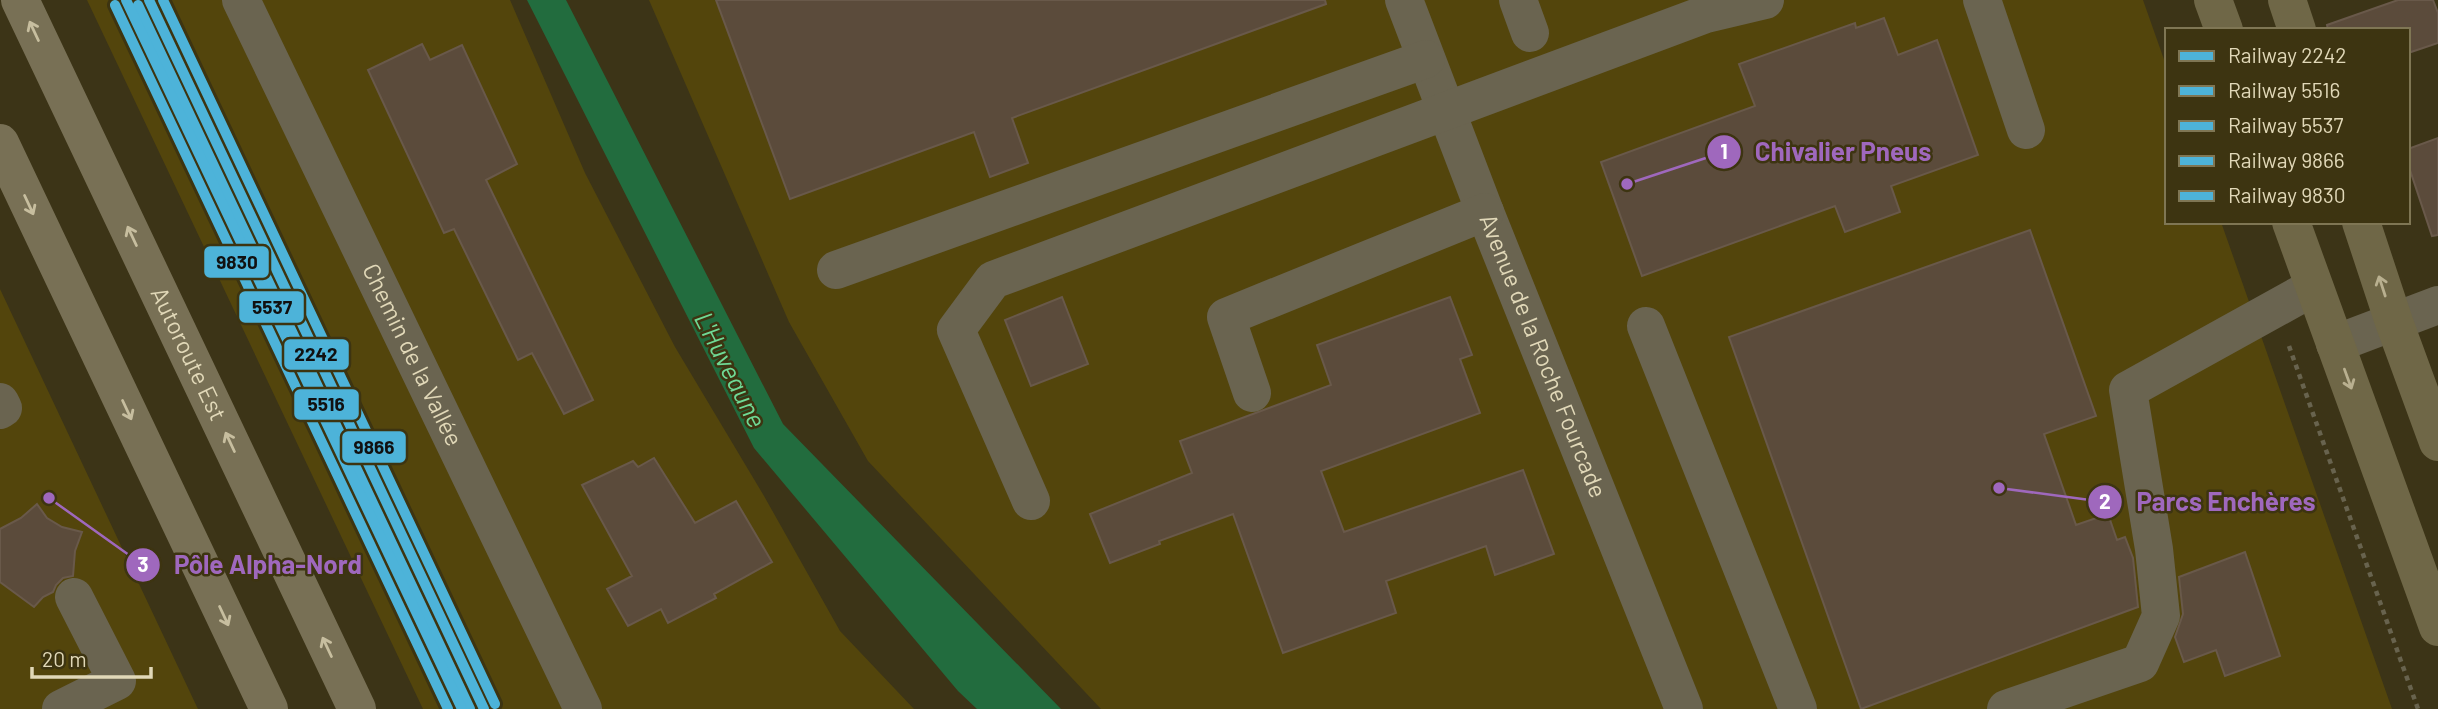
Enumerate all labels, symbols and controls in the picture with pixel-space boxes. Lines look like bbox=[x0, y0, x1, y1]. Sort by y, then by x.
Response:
one-way arrow bbox=[27, 21, 41, 42]
legend bbox=[2165, 28, 2410, 224]
text: Railway 2242 bbox=[2228, 42, 2347, 67]
text: Railway 5516 bbox=[2228, 77, 2340, 102]
text: Railway 5537 bbox=[2228, 112, 2344, 137]
callout: Chivalier Pneus bbox=[1706, 129, 1946, 176]
text: Chivalier Pneus bbox=[1755, 135, 1931, 166]
text: 1 bbox=[1720, 138, 1728, 163]
text: Railway 9866 bbox=[2228, 147, 2345, 172]
text: Railway 9830 bbox=[2228, 182, 2346, 207]
one-way arrow bbox=[23, 194, 37, 215]
street label: Avenue de la Roche Fourcade bbox=[1474, 209, 1614, 501]
one-way arrow bbox=[125, 226, 138, 247]
line badge: 9830 bbox=[203, 245, 270, 279]
text: 9830 bbox=[216, 250, 258, 273]
street label: Chemin de la Vallée bbox=[357, 258, 470, 450]
one-way arrow bbox=[2375, 275, 2388, 297]
street label: Autoroute Est bbox=[146, 282, 234, 425]
line badge: 5537 bbox=[238, 290, 305, 324]
text: 5537 bbox=[252, 295, 293, 318]
water label: L'Huveaune bbox=[689, 306, 774, 432]
line badge: 2242 bbox=[283, 338, 350, 371]
text: 2242 bbox=[294, 342, 338, 365]
one-way arrow bbox=[2343, 367, 2355, 389]
line badge: 5516 bbox=[293, 388, 360, 421]
text: 5516 bbox=[307, 392, 345, 415]
one-way arrow bbox=[121, 399, 134, 420]
line badge: 9866 bbox=[341, 430, 407, 464]
one-way arrow bbox=[222, 432, 236, 453]
text: 9866 bbox=[354, 435, 394, 458]
callout: Parcs Enchères bbox=[2088, 478, 2330, 525]
text: Parcs Enchères bbox=[2136, 485, 2316, 516]
text: 2 bbox=[2099, 488, 2111, 513]
callout: Pôle Alpha-Nord bbox=[125, 541, 376, 588]
text: Pôle Alpha-Nord bbox=[174, 548, 362, 579]
text: 3 bbox=[137, 551, 149, 576]
one-way arrow bbox=[218, 605, 232, 626]
scale bar bbox=[32, 636, 150, 680]
one-way arrow bbox=[320, 637, 334, 658]
text: 20 m bbox=[42, 646, 87, 671]

